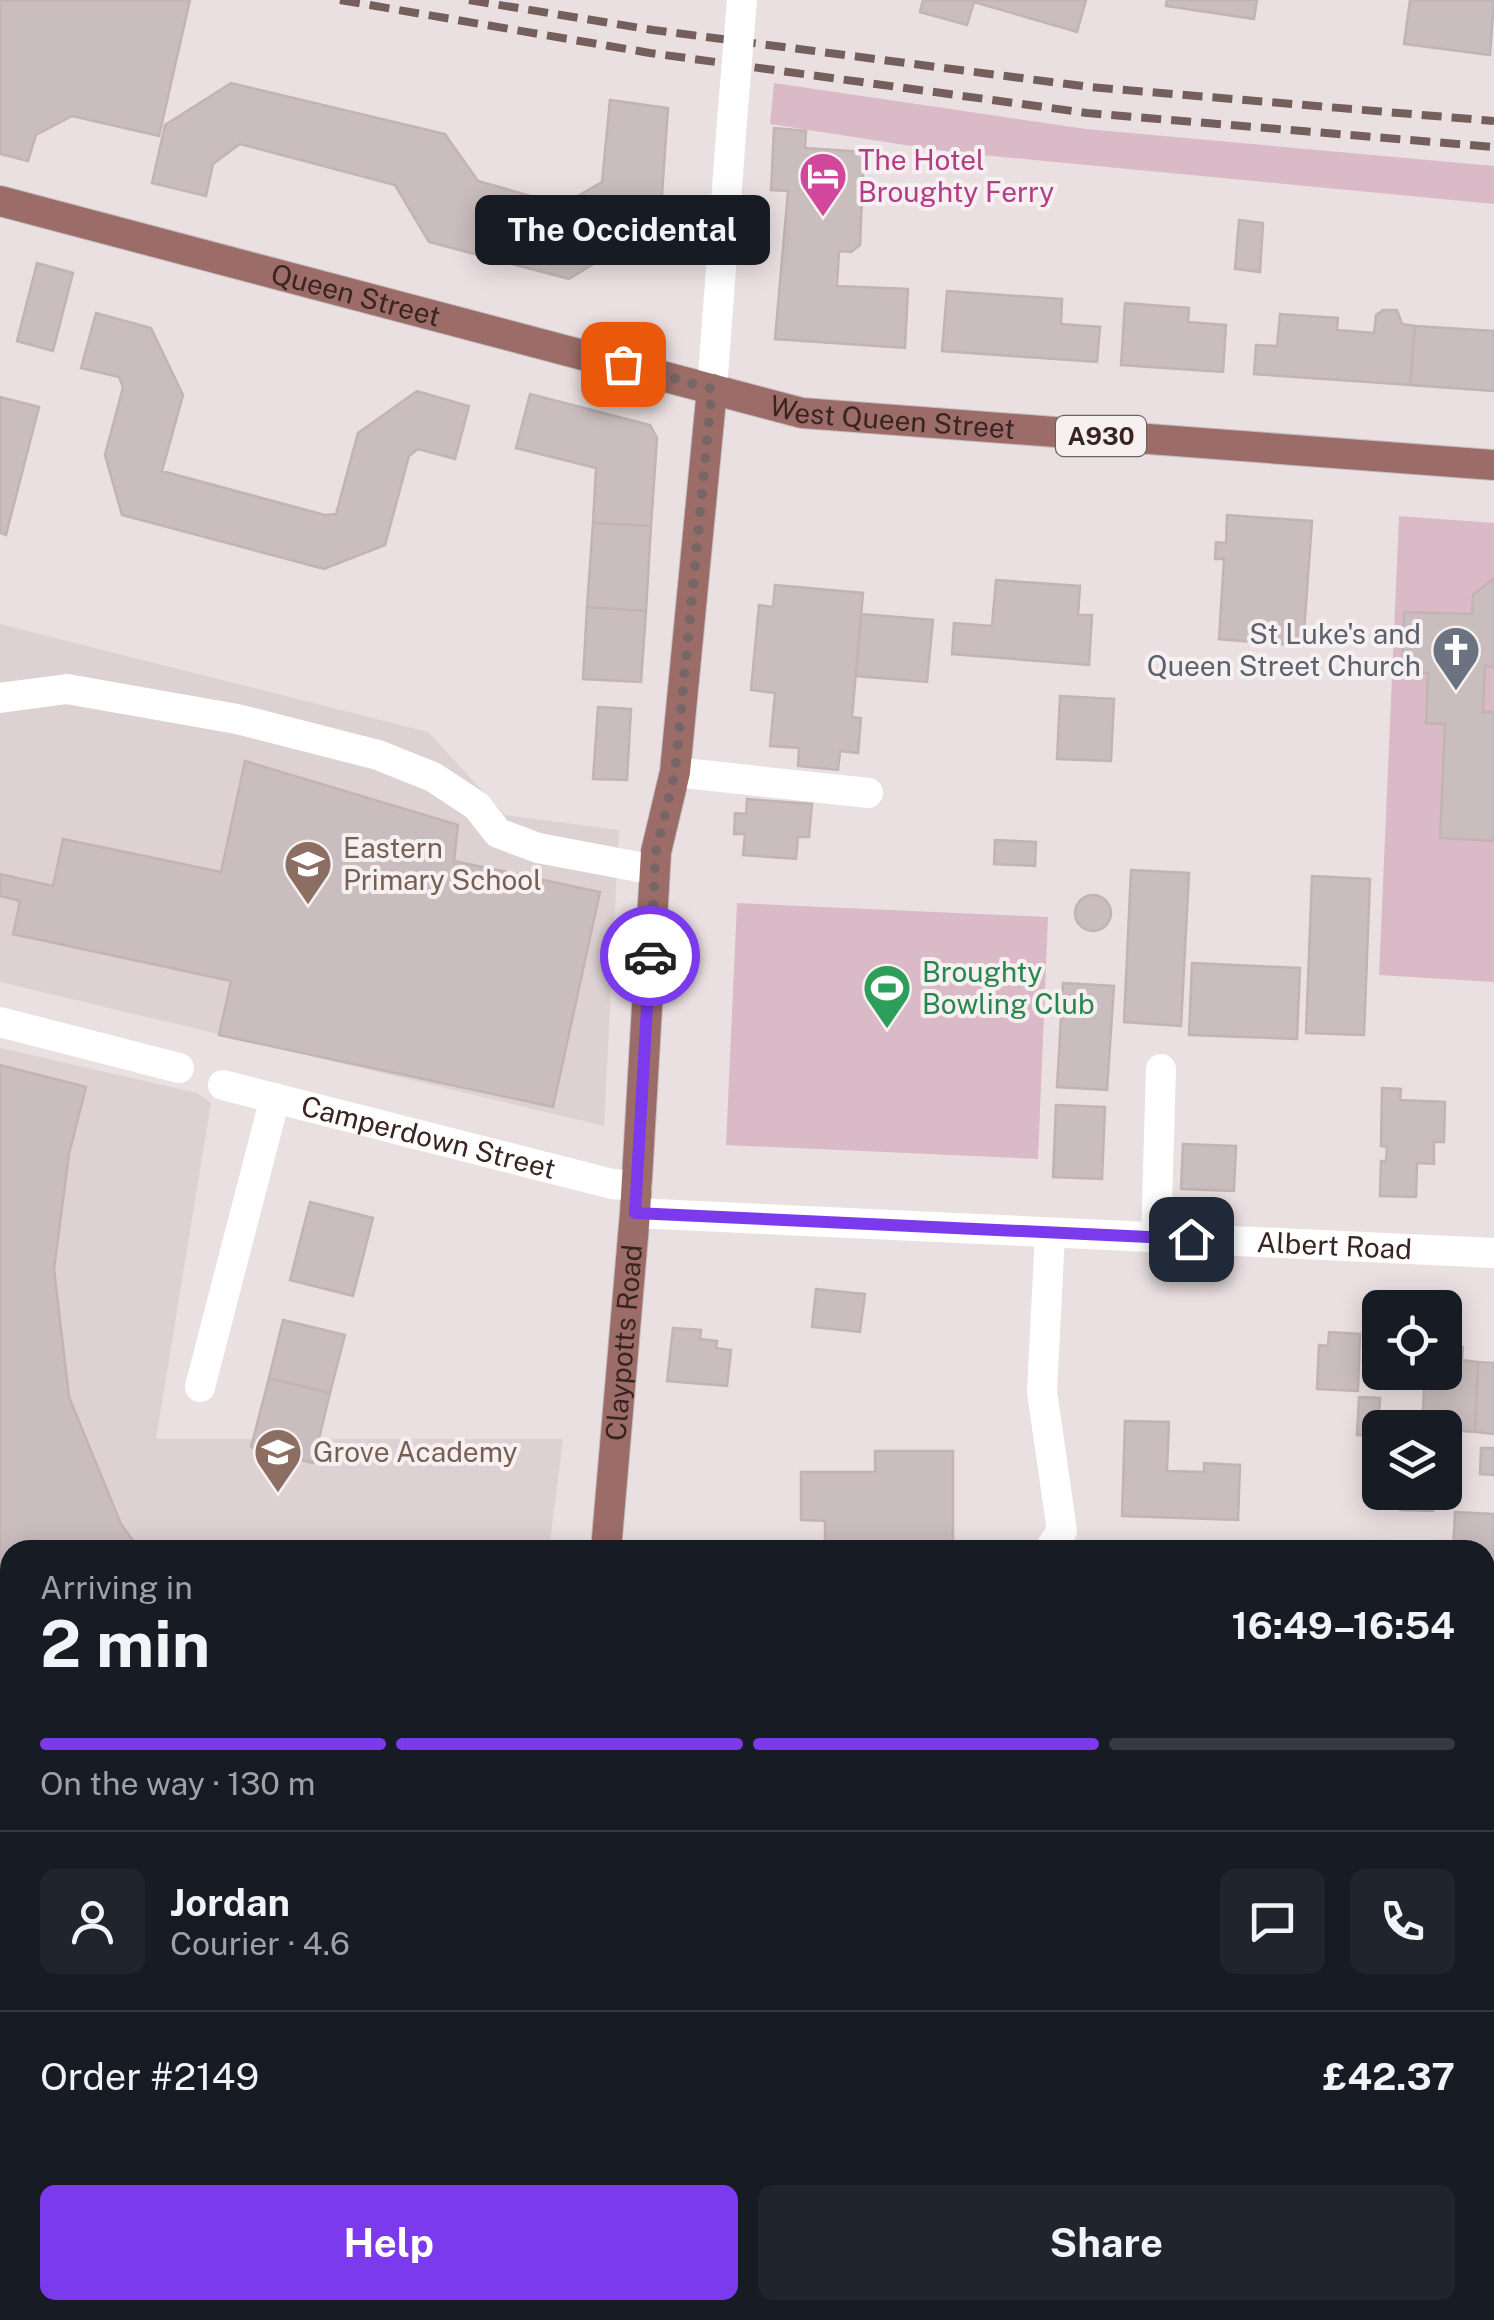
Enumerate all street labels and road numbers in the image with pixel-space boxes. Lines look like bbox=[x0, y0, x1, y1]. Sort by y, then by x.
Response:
street label: Queen Street bbox=[268, 256, 444, 333]
street label: West Queen Street bbox=[766, 388, 1016, 445]
road number: A930 bbox=[1056, 416, 1146, 456]
street label: Camperdown Street bbox=[298, 1089, 559, 1185]
street label: Albert Road bbox=[1256, 1225, 1413, 1265]
street label: Claypotts Road bbox=[598, 1243, 648, 1442]

